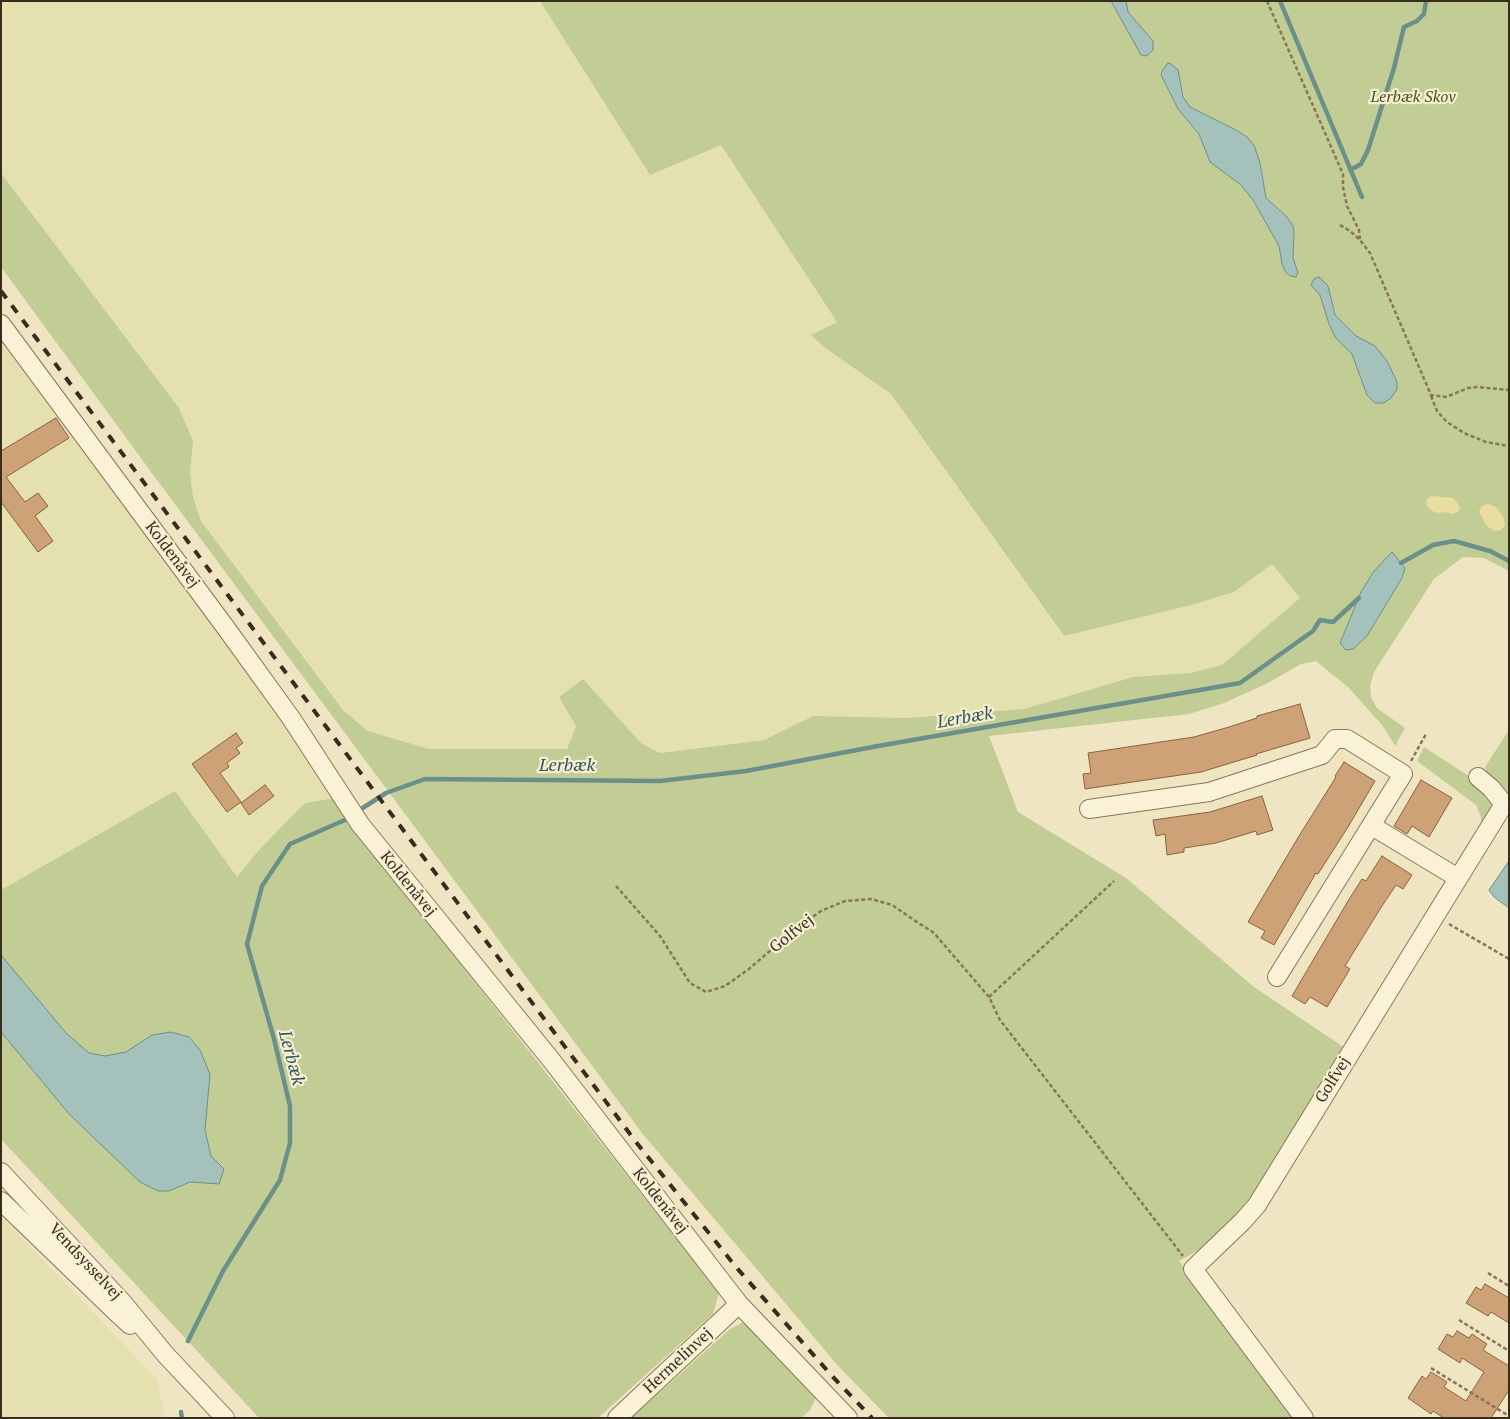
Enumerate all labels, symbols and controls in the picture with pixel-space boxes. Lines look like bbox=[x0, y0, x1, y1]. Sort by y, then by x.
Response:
park label: Lerbæk Skov bbox=[1370, 87, 1456, 107]
street label: Koldenåvej bbox=[141, 518, 203, 592]
water label: Lerbæk bbox=[935, 702, 995, 734]
water label: Lerbæk bbox=[539, 755, 595, 777]
street label: Koldenåvej bbox=[376, 848, 440, 920]
street label: Golfvej bbox=[766, 911, 818, 957]
water label: Lerbæk bbox=[273, 1028, 309, 1088]
street label: Golfvej bbox=[1311, 1053, 1355, 1107]
street label: Koldenåvej bbox=[628, 1164, 692, 1238]
street label: Vendsysselvej bbox=[45, 1220, 125, 1304]
street label: Hermelinvej bbox=[640, 1324, 716, 1398]

